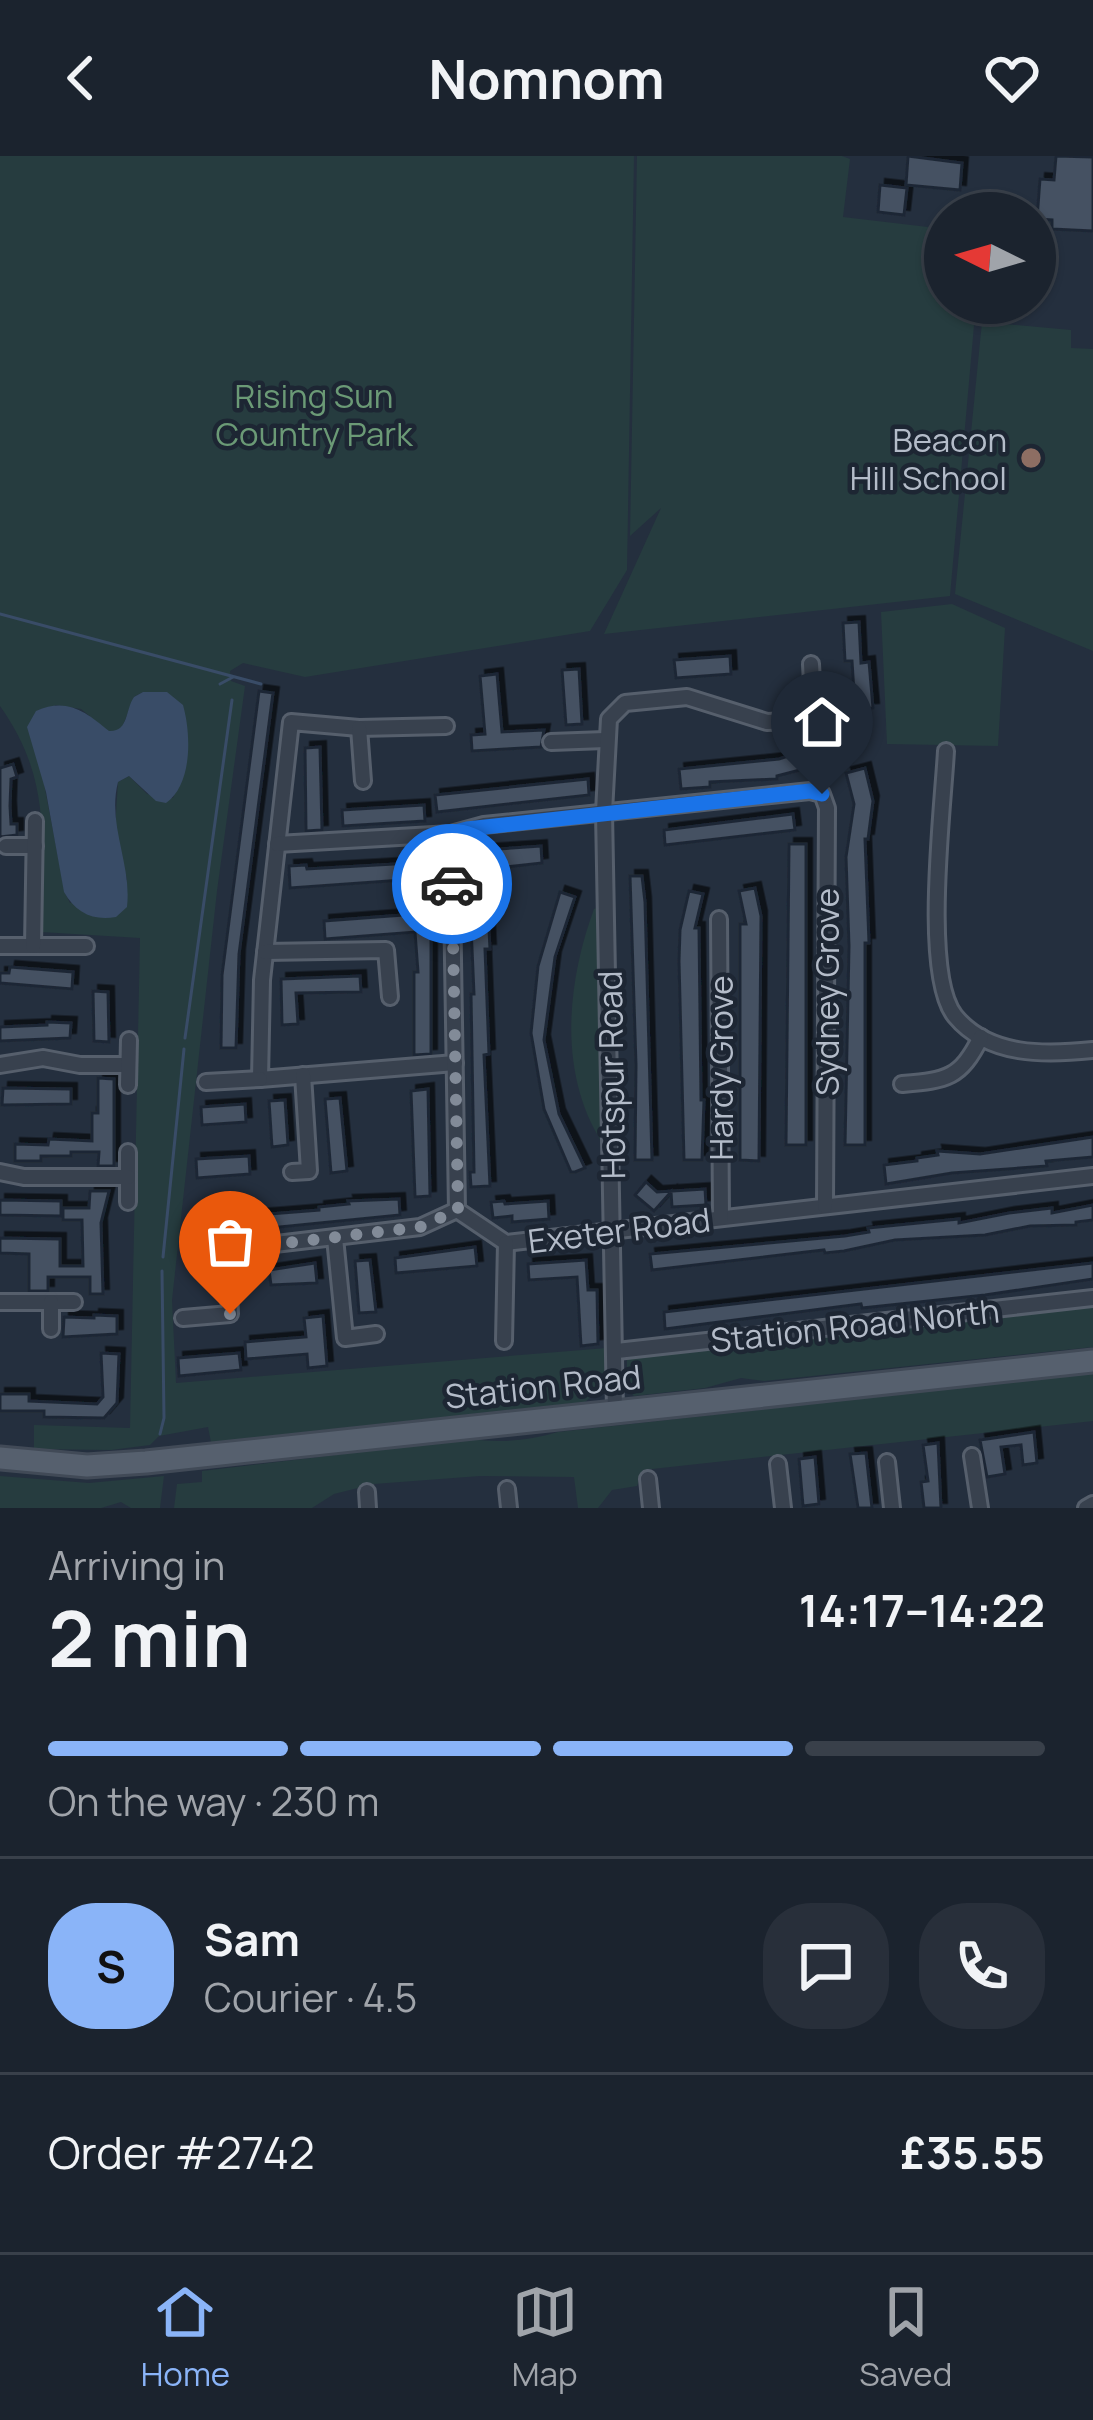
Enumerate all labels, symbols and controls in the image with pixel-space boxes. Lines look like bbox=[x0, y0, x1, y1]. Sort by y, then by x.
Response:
text: Nomnom bbox=[429, 41, 664, 115]
icon: back bbox=[48, 45, 114, 111]
icon: heart bbox=[979, 45, 1045, 111]
north arrow bbox=[924, 192, 1056, 324]
map controls bbox=[924, 192, 1056, 324]
park label: Rising Sun Country Park bbox=[216, 373, 414, 456]
place label: Beacon Hill School bbox=[850, 417, 1007, 500]
marker: Beacon Hill School bbox=[1018, 445, 1044, 471]
pin bbox=[771, 671, 873, 794]
icon: home bbox=[789, 689, 855, 755]
courier bbox=[392, 824, 512, 944]
icon: car bbox=[419, 851, 485, 917]
street label: Sydney Grove bbox=[804, 888, 849, 1096]
street label: Hotspur Road bbox=[587, 970, 635, 1180]
street label: Hardy Grove bbox=[698, 975, 743, 1161]
pin bbox=[179, 1191, 281, 1314]
street label: Exeter Road bbox=[525, 1196, 713, 1264]
icon: bag bbox=[197, 1209, 263, 1275]
street label: Station Road North bbox=[708, 1287, 1002, 1363]
street label: Station Road bbox=[443, 1353, 643, 1419]
text: Arriving in bbox=[48, 1538, 225, 1592]
text: 14:17–14:22 bbox=[799, 1579, 1045, 1641]
text: 2 min bbox=[48, 1584, 251, 1690]
text: On the way · 230 m bbox=[48, 1774, 379, 1828]
button: chat bbox=[763, 1903, 889, 2029]
button: phone bbox=[919, 1903, 1045, 2029]
text: Sam bbox=[204, 1908, 300, 1970]
text: S bbox=[96, 1935, 126, 1997]
text: Courier · 4.5 bbox=[204, 1970, 417, 2024]
text: Order #2742 bbox=[48, 2121, 315, 2183]
text: £35.55 bbox=[900, 2121, 1045, 2183]
tab: Home bbox=[141, 2279, 230, 2396]
tab: Map bbox=[512, 2279, 578, 2396]
tab: Saved bbox=[859, 2279, 952, 2396]

